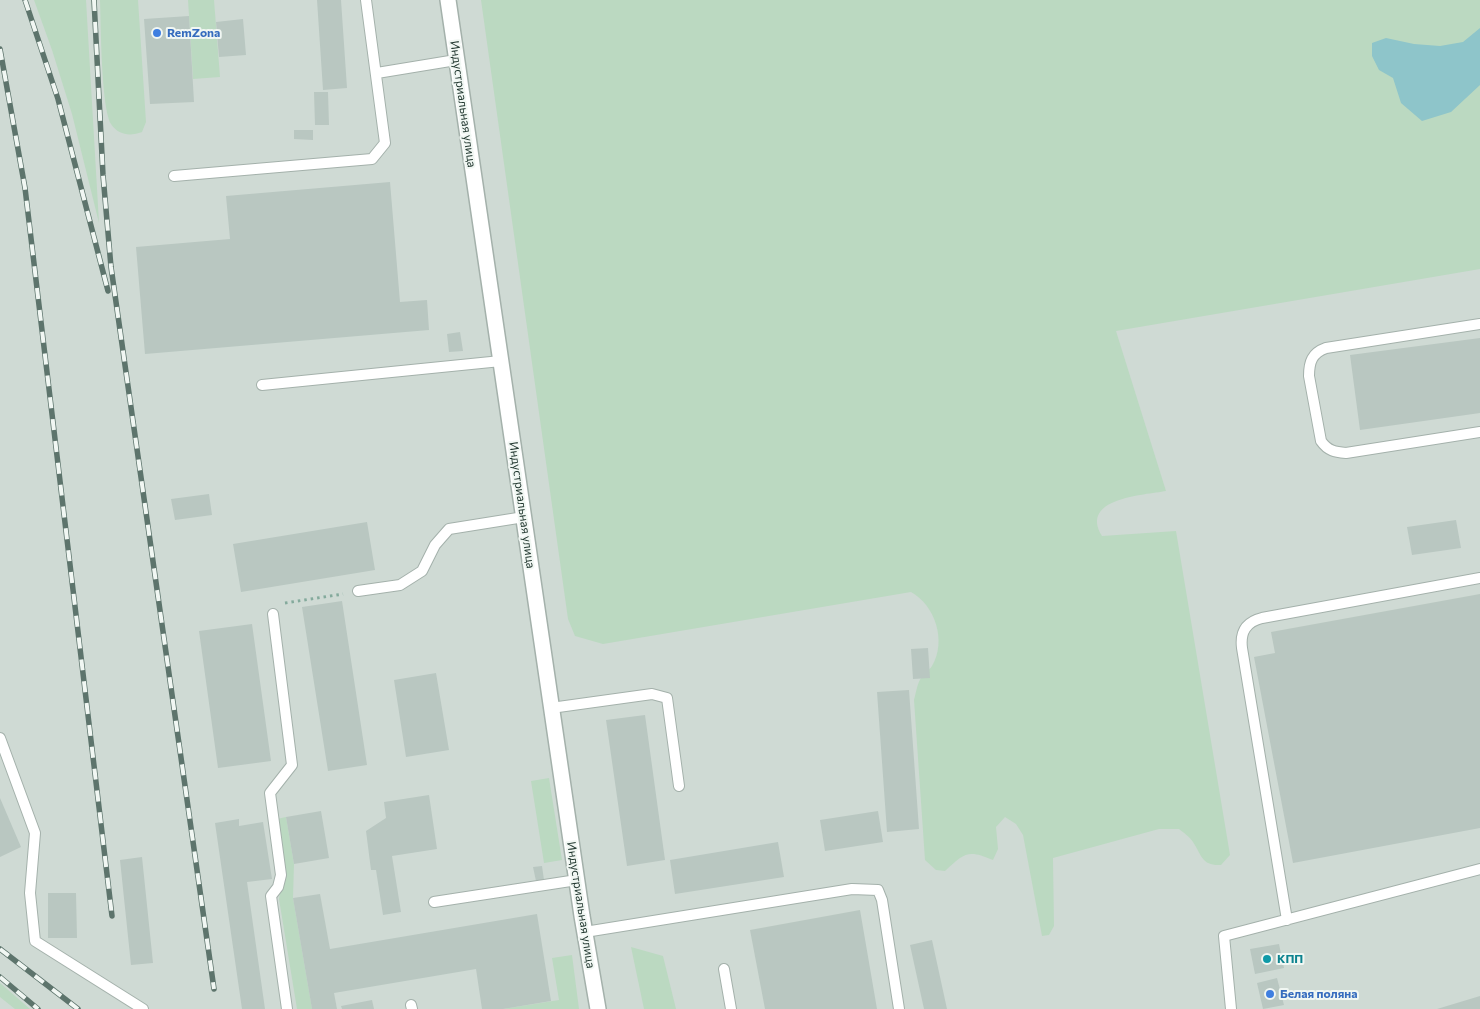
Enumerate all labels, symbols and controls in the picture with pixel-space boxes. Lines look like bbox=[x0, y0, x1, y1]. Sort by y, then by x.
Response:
place label: RemZona bbox=[167, 26, 220, 40]
marker: RemZona bbox=[151, 27, 163, 39]
street label: Индустриальная улица bbox=[447, 40, 479, 168]
street label: Индустриальная улица bbox=[506, 441, 538, 569]
street label: Индустриальная улица bbox=[564, 841, 598, 969]
place label: КПП bbox=[1277, 952, 1303, 966]
marker: КПП bbox=[1261, 953, 1273, 965]
place label: Белая поляна bbox=[1280, 987, 1357, 1001]
marker: Белая поляна bbox=[1264, 988, 1276, 1000]

